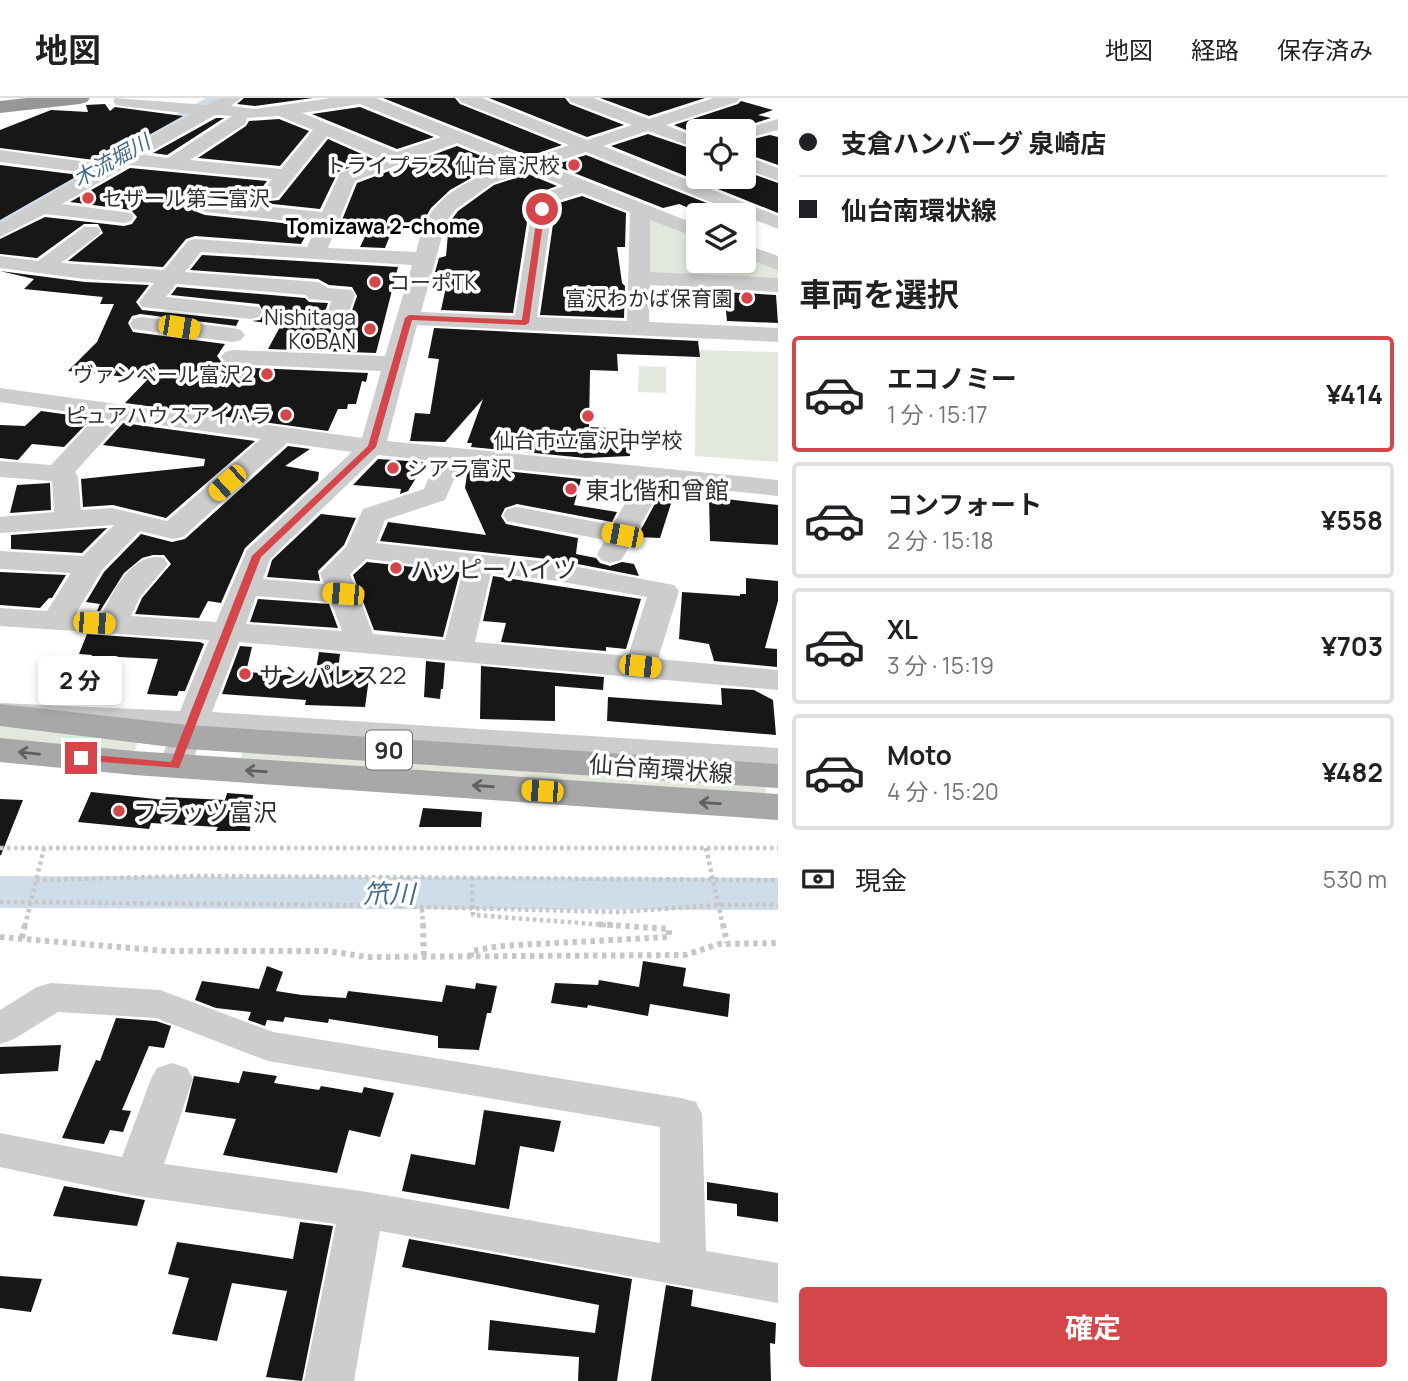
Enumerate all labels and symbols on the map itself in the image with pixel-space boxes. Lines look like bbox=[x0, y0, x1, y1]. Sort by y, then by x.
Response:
water label: 木流堀川 bbox=[67, 126, 156, 193]
place label: トライプラス 仙台富沢校 bbox=[325, 151, 560, 179]
marker: トライプラス 仙台富沢校 bbox=[566, 157, 582, 173]
place label: セザール第二富沢 bbox=[102, 184, 270, 212]
marker: セザール第二富沢 bbox=[80, 190, 96, 206]
route start bbox=[526, 193, 558, 225]
district label: Tomizawa 2-chome bbox=[286, 212, 480, 240]
place label: コーポTK bbox=[389, 268, 478, 296]
marker: コーポTK bbox=[367, 274, 383, 290]
place label: 富沢わかば保育園 bbox=[565, 284, 733, 312]
marker: 富沢わかば保育園 bbox=[739, 290, 755, 306]
place label: Nishitaga KOBAN bbox=[264, 303, 356, 355]
car bbox=[157, 313, 202, 341]
marker: Nishitaga KOBAN bbox=[362, 321, 378, 337]
place label: ヴァンベール富沢2 bbox=[73, 360, 253, 388]
marker: ヴァンベール富沢2 bbox=[259, 366, 275, 382]
place label: ピュアハウスアイハラ bbox=[65, 401, 272, 429]
marker: ピュアハウスアイハラ bbox=[278, 407, 294, 423]
marker: 仙台市立富沢中学校 bbox=[580, 408, 596, 424]
place label: 仙台市立富沢中学校 bbox=[494, 426, 683, 454]
place label: シアラ富沢 bbox=[407, 454, 512, 482]
marker: シアラ富沢 bbox=[385, 460, 401, 476]
car bbox=[205, 461, 250, 505]
place label: 東北偕和曾館 bbox=[585, 473, 729, 506]
marker: 東北偕和曾館 bbox=[563, 481, 579, 497]
car bbox=[600, 521, 645, 549]
place label: ハッピーハイツ bbox=[410, 552, 577, 585]
marker: ハッピーハイツ bbox=[388, 560, 404, 576]
car bbox=[322, 582, 365, 606]
car bbox=[73, 611, 116, 635]
car bbox=[619, 653, 662, 679]
callout: 2 分 bbox=[39, 656, 123, 706]
place label: サンパレス22 bbox=[259, 658, 406, 691]
marker: サンパレス22 bbox=[237, 666, 253, 682]
road number: 90 bbox=[366, 730, 412, 770]
route end bbox=[65, 742, 97, 774]
one-way arrow bbox=[18, 746, 41, 759]
street label: 仙台南環状線 bbox=[588, 747, 734, 789]
one-way arrow bbox=[245, 764, 268, 777]
car bbox=[521, 779, 564, 803]
one-way arrow bbox=[472, 780, 495, 793]
place label: フラッツ富沢 bbox=[133, 795, 277, 828]
one-way arrow bbox=[699, 796, 722, 809]
marker: フラッツ富沢 bbox=[111, 803, 127, 819]
water label: 笊川 bbox=[363, 875, 418, 911]

